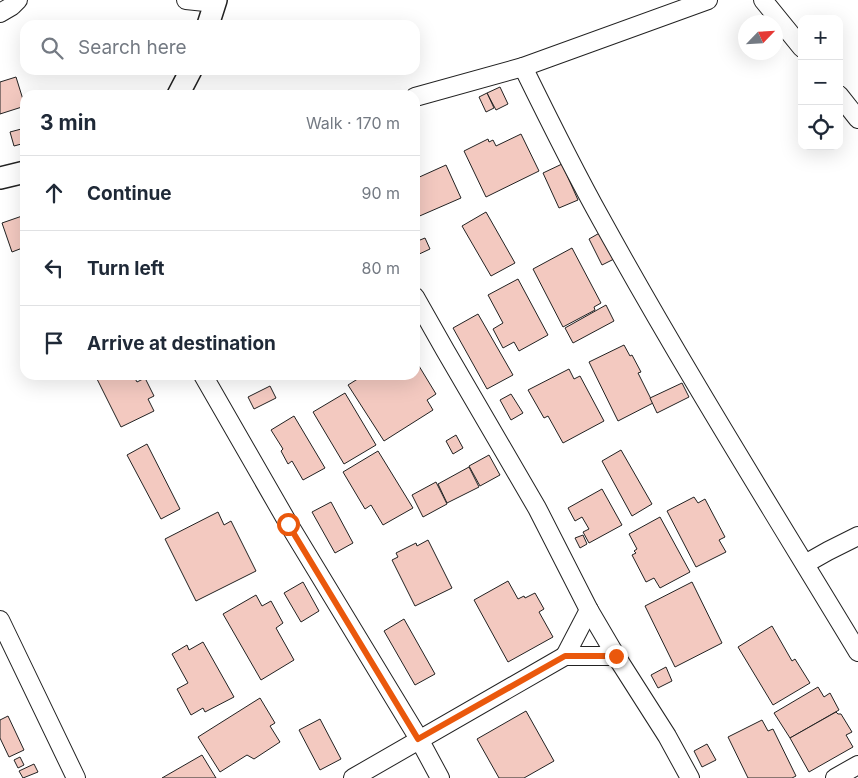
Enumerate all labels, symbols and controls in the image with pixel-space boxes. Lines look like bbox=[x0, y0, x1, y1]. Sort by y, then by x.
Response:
north arrow bbox=[738, 15, 783, 60]
map controls bbox=[798, 15, 843, 150]
button: + bbox=[798, 15, 843, 60]
search box bbox=[20, 20, 420, 75]
icon: search bbox=[38, 34, 66, 62]
text: Search here bbox=[78, 36, 187, 59]
button: − bbox=[798, 60, 843, 105]
button: locate bbox=[798, 105, 843, 150]
text: 3 min bbox=[40, 110, 96, 135]
text: Walk · 170 m bbox=[306, 113, 400, 133]
icon: ahead bbox=[40, 179, 68, 207]
text: Continue bbox=[87, 182, 172, 205]
text: 90 m bbox=[361, 183, 400, 203]
icon: left bbox=[40, 254, 68, 282]
text: Turn left bbox=[87, 257, 165, 280]
text: 80 m bbox=[361, 258, 400, 278]
icon: arrive bbox=[40, 329, 68, 357]
text: Arrive at destination bbox=[87, 332, 276, 355]
route start bbox=[277, 513, 300, 536]
route end bbox=[605, 645, 628, 668]

